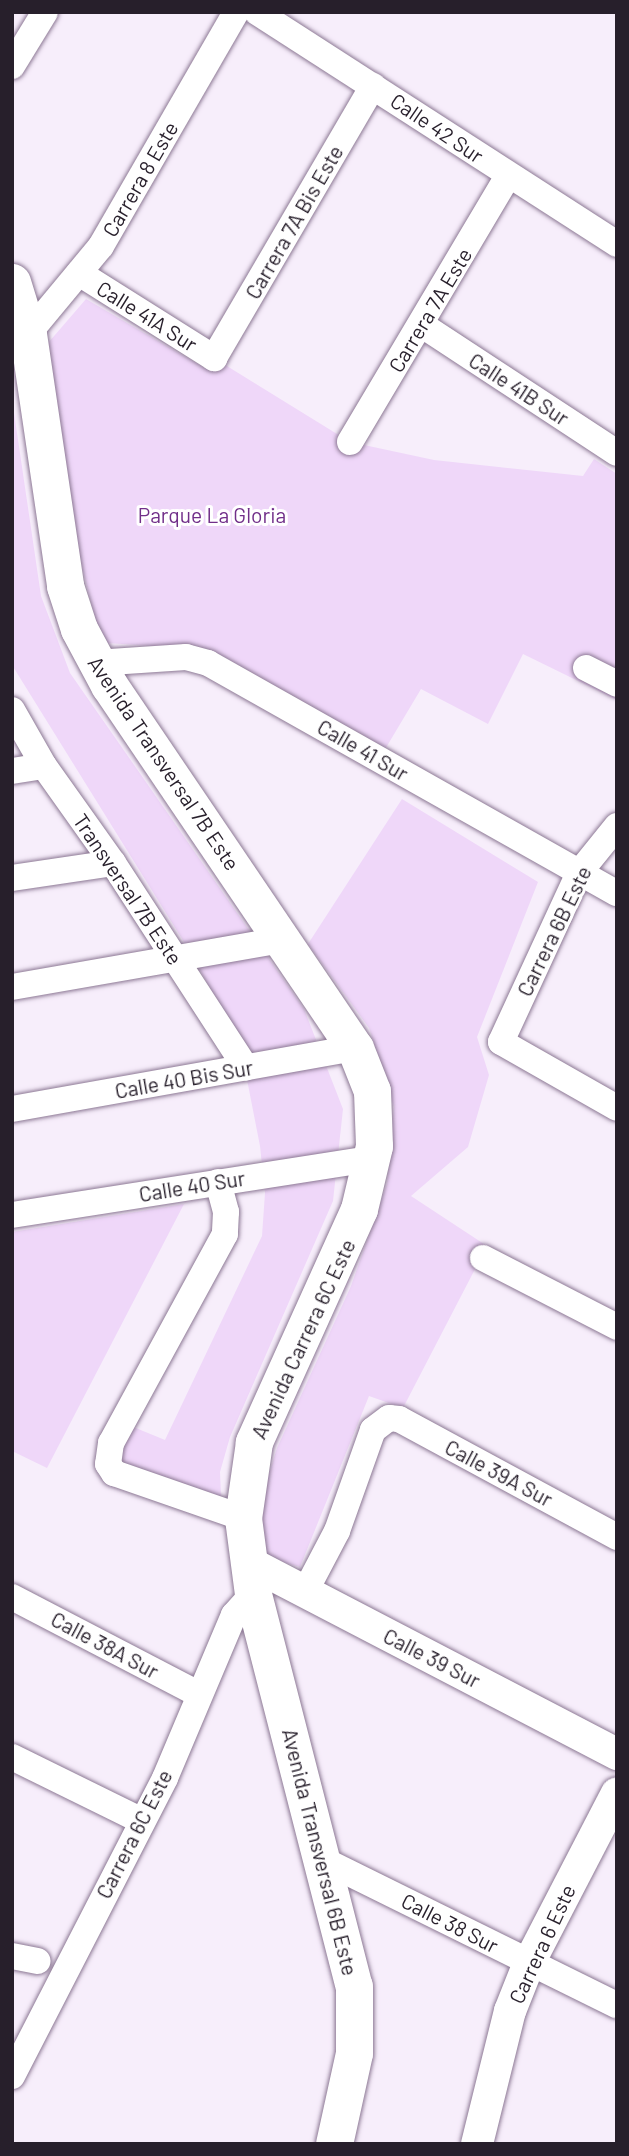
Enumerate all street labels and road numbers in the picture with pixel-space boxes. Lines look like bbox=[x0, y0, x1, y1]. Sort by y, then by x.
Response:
street label: Calle 42 Sur bbox=[386, 88, 488, 168]
street label: Carrera 8 Este bbox=[97, 117, 183, 241]
street label: Carrera 7A Bis Este bbox=[240, 141, 348, 303]
street label: Carrera 7A Este bbox=[383, 243, 477, 377]
street label: Calle 41A Sur bbox=[92, 275, 202, 357]
street label: Calle 41B Sur bbox=[464, 347, 574, 431]
street label: Avenida Transversal 7B Este bbox=[83, 651, 245, 875]
street label: Calle 41 Sur bbox=[313, 714, 413, 786]
street label: Transversal 7B Este bbox=[68, 809, 188, 969]
street label: Carrera 6B Este bbox=[512, 862, 596, 1000]
street label: Calle 40 Bis Sur bbox=[113, 1054, 255, 1104]
street label: Calle 40 Sur bbox=[137, 1165, 247, 1207]
street label: Avenida Carrera 6C Este bbox=[246, 1235, 360, 1443]
street label: Calle 39A Sur bbox=[441, 1434, 557, 1512]
street label: Calle 38A Sur bbox=[47, 1606, 163, 1684]
street label: Calle 39 Sur bbox=[379, 1623, 485, 1693]
street label: Avenida Transversal 6B Este bbox=[277, 1726, 363, 1978]
street label: Carrera 6C Este bbox=[91, 1765, 177, 1903]
street label: Carrera 6 Este bbox=[503, 1880, 581, 2008]
street label: Calle 38 Sur bbox=[397, 1888, 503, 1958]

